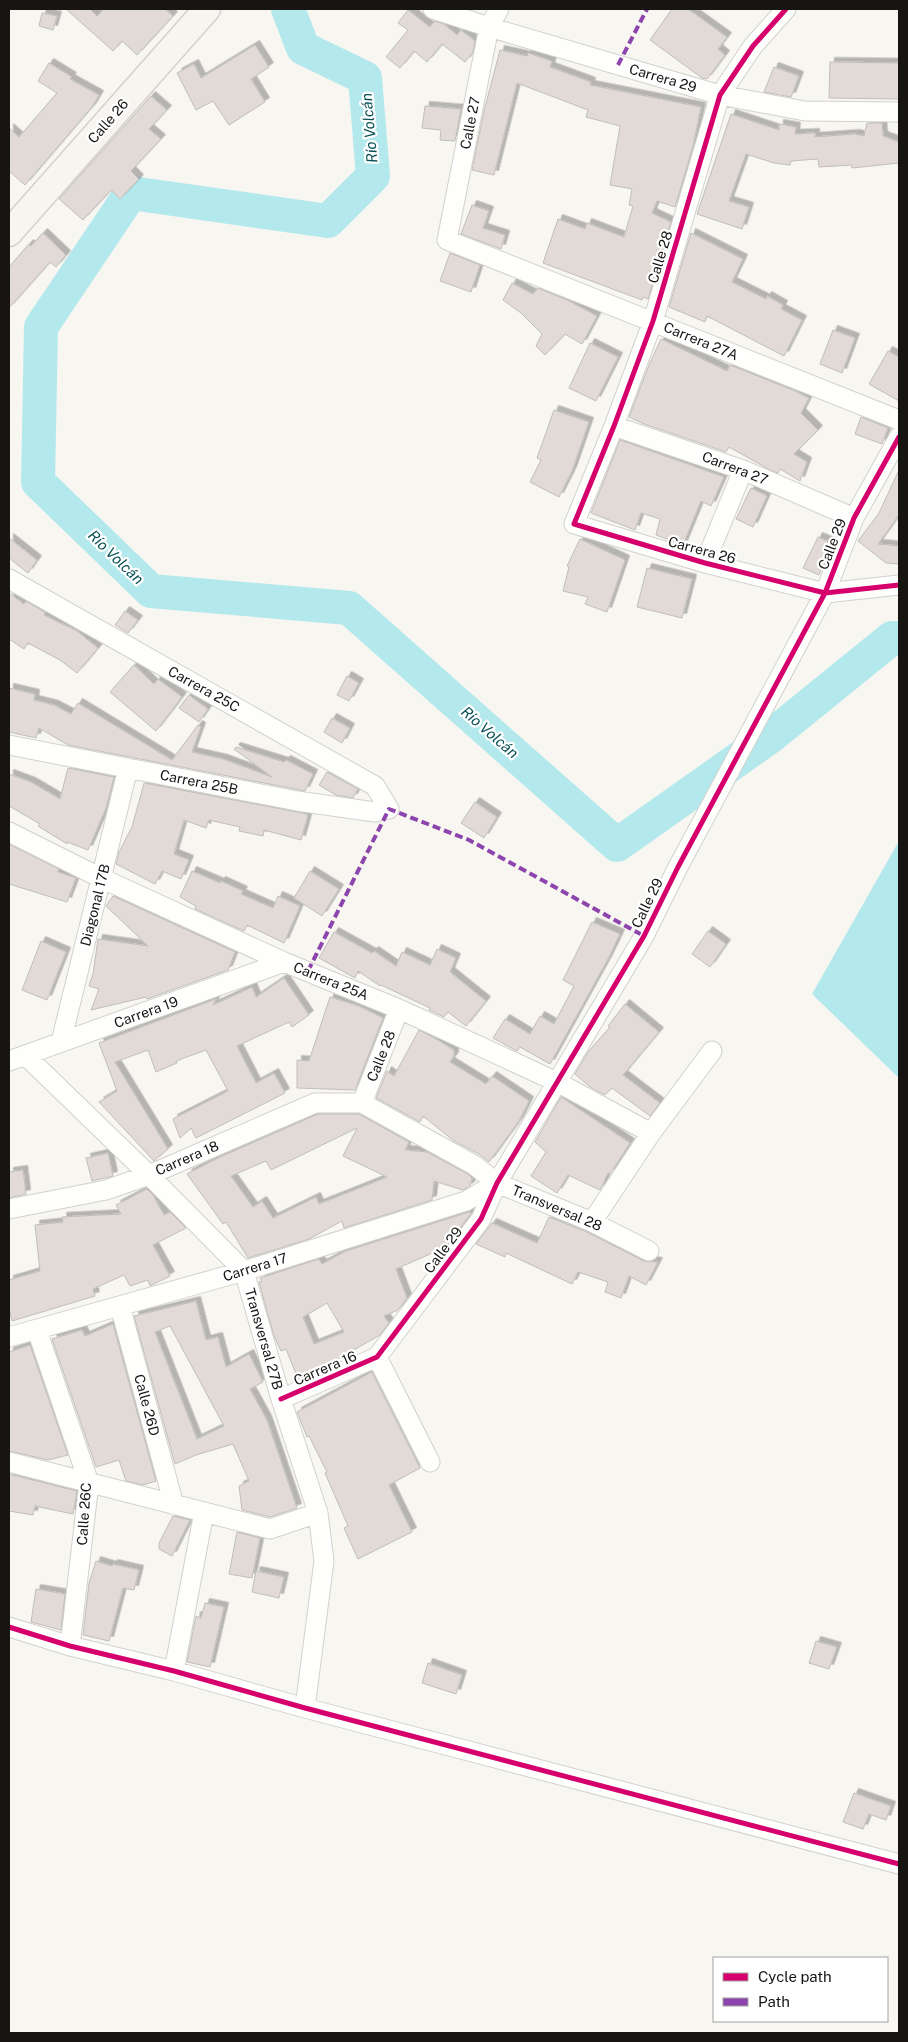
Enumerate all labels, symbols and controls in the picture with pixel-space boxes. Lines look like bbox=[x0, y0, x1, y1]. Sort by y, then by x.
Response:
street label: Carrera 29 bbox=[627, 61, 699, 95]
water label: Río Volcán bbox=[357, 92, 381, 164]
street label: Calle 26 bbox=[84, 95, 132, 146]
street label: Calle 27 bbox=[457, 95, 483, 151]
street label: Calle 28 bbox=[644, 229, 676, 285]
street label: Carrera 27A bbox=[661, 319, 741, 363]
street label: Carrera 27 bbox=[700, 448, 770, 488]
street label: Calle 29 bbox=[815, 516, 849, 572]
water label: Río Volcán bbox=[85, 527, 147, 587]
street label: Carrera 26 bbox=[666, 533, 738, 567]
street label: Carrera 25C bbox=[165, 663, 243, 715]
water label: Río Volcán bbox=[458, 703, 522, 761]
street label: Carrera 25B bbox=[159, 767, 239, 797]
street label: Diagonal 17B bbox=[77, 862, 113, 948]
street label: Calle 29 bbox=[628, 875, 666, 931]
street label: Carrera 25A bbox=[291, 959, 371, 1003]
street label: Carrera 19 bbox=[112, 993, 180, 1031]
street label: Calle 28 bbox=[363, 1028, 399, 1084]
street label: Carrera 18 bbox=[153, 1138, 221, 1178]
street label: Transversal 28 bbox=[510, 1182, 604, 1234]
street label: Calle 29 bbox=[420, 1224, 466, 1276]
street label: Carrera 17 bbox=[221, 1250, 289, 1284]
street label: Transversal 27B bbox=[242, 1286, 286, 1392]
street label: Carrera 16 bbox=[291, 1347, 359, 1388]
street label: Calle 26D bbox=[131, 1372, 163, 1438]
street label: Calle 26C bbox=[74, 1482, 94, 1546]
legend bbox=[713, 1957, 888, 2022]
text: Cycle path bbox=[758, 1968, 832, 1985]
text: Path bbox=[758, 1993, 790, 2010]

